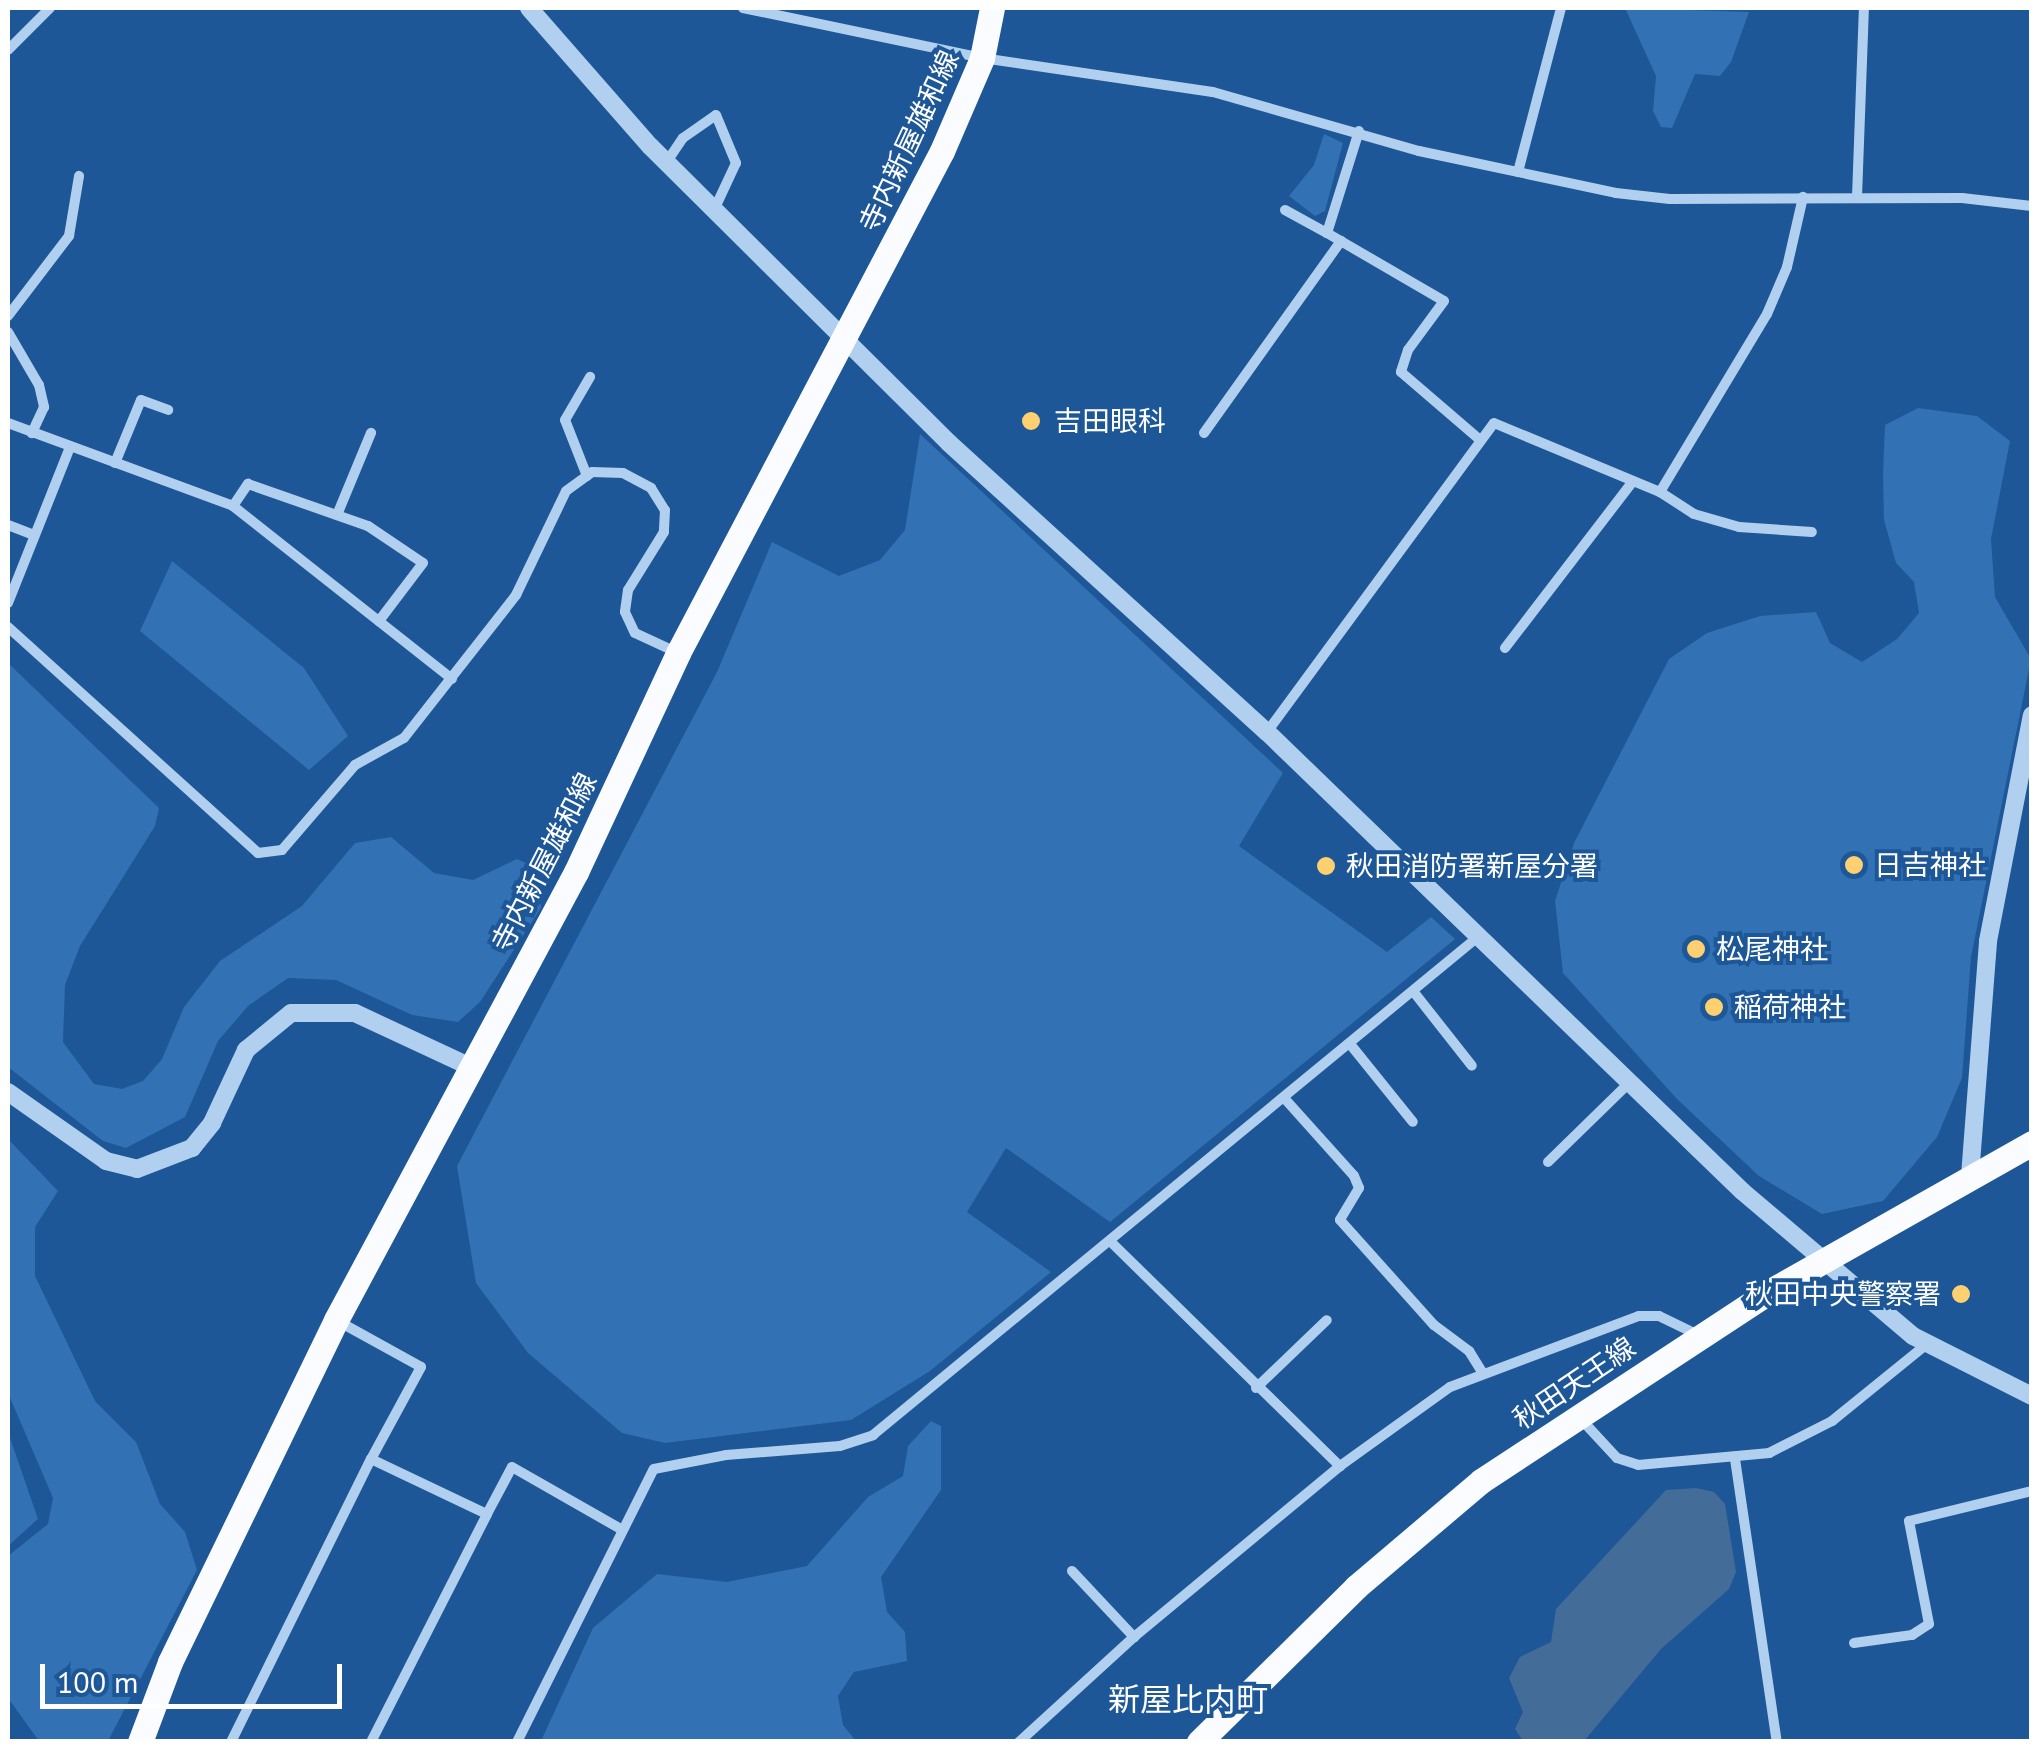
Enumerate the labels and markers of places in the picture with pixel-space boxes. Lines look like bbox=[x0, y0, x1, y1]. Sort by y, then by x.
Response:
place label: 吉田眼科 bbox=[1054, 404, 1166, 438]
marker: 吉田眼科 bbox=[1018, 408, 1044, 434]
place label: 日吉神社 bbox=[1874, 848, 1986, 882]
place label: 秋田消防署新屋分署 bbox=[1346, 849, 1598, 883]
marker: 日吉神社 bbox=[1843, 854, 1865, 876]
marker: 秋田消防署新屋分署 bbox=[1315, 855, 1337, 877]
place label: 松尾神社 bbox=[1716, 932, 1828, 966]
marker: 松尾神社 bbox=[1685, 938, 1707, 960]
place label: 稲荷神社 bbox=[1734, 990, 1846, 1024]
marker: 稲荷神社 bbox=[1703, 996, 1725, 1018]
place label: 秋田中央警察署 bbox=[1745, 1277, 1941, 1311]
marker: 秋田中央警察署 bbox=[1950, 1283, 1972, 1305]

